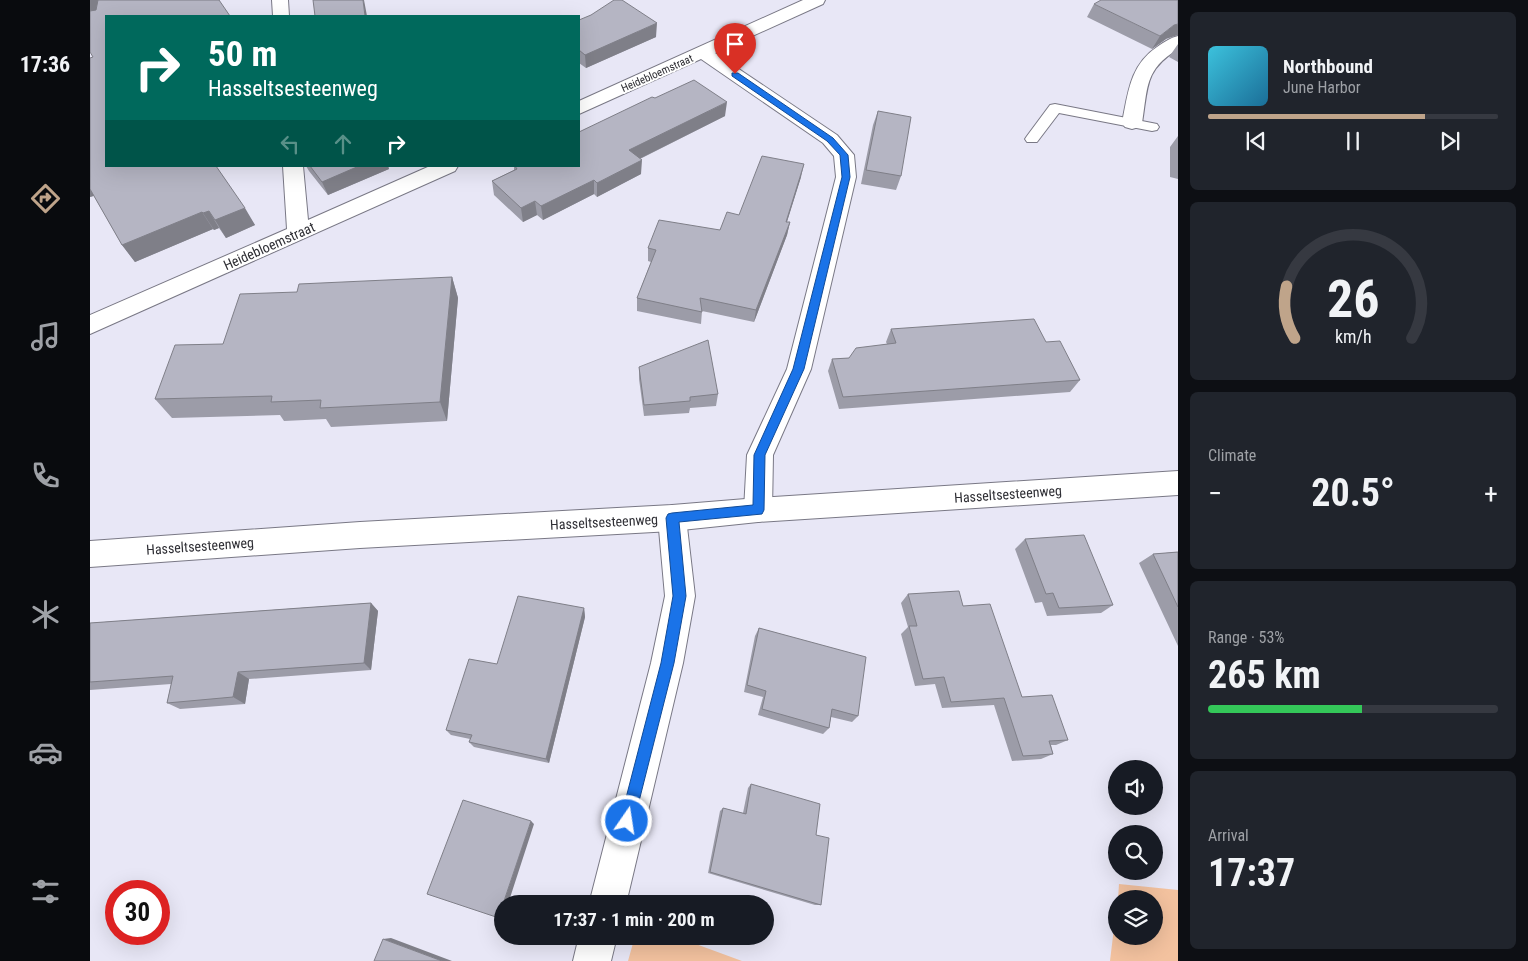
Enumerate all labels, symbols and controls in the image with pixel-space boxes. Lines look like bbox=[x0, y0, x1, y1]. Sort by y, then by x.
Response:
pin bbox=[714, 23, 756, 74]
icon: arrive bbox=[721, 30, 749, 58]
text: 50 m bbox=[208, 34, 277, 75]
icon: right bbox=[125, 35, 190, 100]
text: 17:36 bbox=[20, 52, 70, 77]
street label: Heidebloemstraat bbox=[619, 52, 695, 95]
text: Northbound bbox=[1283, 55, 1373, 78]
text: Hasseltsesteenweg bbox=[208, 76, 378, 101]
text: June Harbor bbox=[1283, 78, 1361, 97]
icon: previous bbox=[1242, 127, 1270, 155]
icon: pause bbox=[1339, 127, 1367, 155]
icon: next bbox=[1436, 127, 1464, 155]
icon: left bbox=[276, 130, 304, 158]
icon: ahead bbox=[329, 130, 357, 158]
icon: right bbox=[382, 130, 410, 158]
icon: directions bbox=[28, 181, 63, 216]
street label: Heidebloemstraat bbox=[221, 219, 317, 273]
text: 26 bbox=[1327, 269, 1379, 330]
icon: music bbox=[28, 319, 63, 354]
text: km/h bbox=[1335, 326, 1371, 347]
text: Climate bbox=[1208, 446, 1256, 465]
icon: phone bbox=[28, 458, 63, 493]
text: 20.5° bbox=[1311, 471, 1395, 515]
text: − bbox=[1208, 477, 1222, 510]
text: + bbox=[1484, 477, 1498, 510]
street label: Hasseltsesteenweg bbox=[954, 482, 1062, 506]
street label: Hasseltsesteenweg bbox=[550, 511, 658, 533]
street label: Hasseltsesteenweg bbox=[146, 534, 254, 558]
icon: climate bbox=[28, 597, 63, 632]
text: Range · 53% bbox=[1208, 628, 1284, 647]
text: 265 km bbox=[1208, 653, 1321, 697]
icon: car bbox=[28, 735, 63, 770]
map controls bbox=[1108, 760, 1163, 945]
button: sound bbox=[1108, 760, 1163, 815]
position arrow bbox=[600, 794, 652, 846]
button: search bbox=[1108, 825, 1163, 880]
text: Arrival bbox=[1208, 826, 1249, 845]
text: 17:37 bbox=[1208, 851, 1295, 895]
icon: filters bbox=[28, 874, 63, 909]
speed limit sign: 30 bbox=[105, 880, 170, 945]
button: layers bbox=[1108, 890, 1163, 945]
text: 17:37 · 1 min · 200 m bbox=[553, 908, 715, 931]

